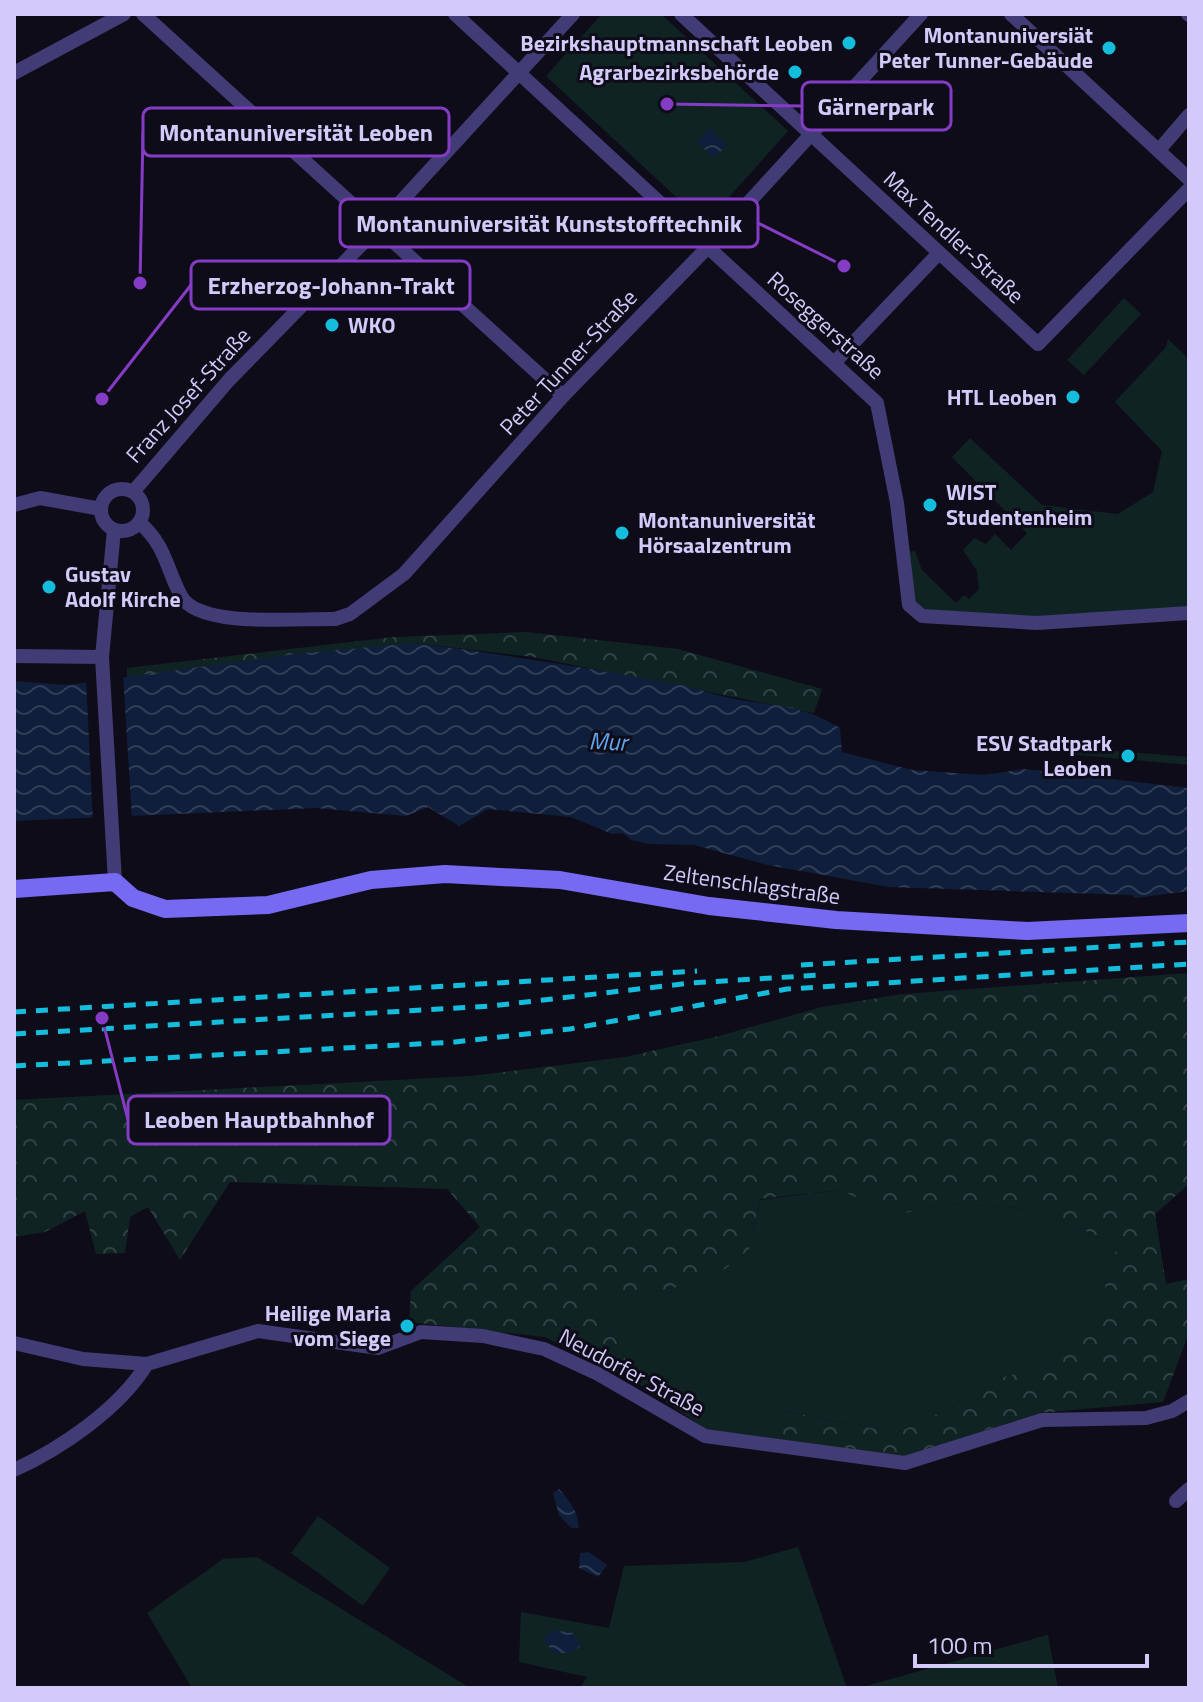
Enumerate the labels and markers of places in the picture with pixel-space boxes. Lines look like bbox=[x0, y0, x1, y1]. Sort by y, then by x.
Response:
place label: Montanuniversiät Peter Tunner-Gebäude bbox=[879, 18, 1093, 77]
place label: Bezirkshauptmannschaft Leoben bbox=[520, 26, 833, 60]
marker: Bezirkshauptmannschaft Leoben bbox=[840, 34, 858, 52]
marker: Montanuniversiät Peter Tunner-Gebäude bbox=[1100, 39, 1118, 57]
place label: Agrarbezirksbehörde bbox=[579, 55, 779, 89]
marker: Agrarbezirksbehörde bbox=[786, 63, 804, 81]
callout: Gärnerpark bbox=[802, 82, 951, 130]
callout: Montanuniversität Leoben bbox=[143, 108, 449, 156]
callout: Montanuniversität Kunststofftechnik bbox=[340, 199, 758, 247]
callout: Erzherzog-Johann-Trakt bbox=[191, 261, 470, 309]
place label: WKO bbox=[348, 308, 396, 342]
marker: WKO bbox=[323, 316, 341, 334]
place label: HTL Leoben bbox=[947, 380, 1057, 414]
marker: HTL Leoben bbox=[1064, 388, 1082, 406]
place label: WIST Studentenheim bbox=[946, 475, 1092, 534]
marker: WIST Studentenheim bbox=[921, 496, 939, 514]
place label: Montanuniversität Hörsaalzentrum bbox=[638, 503, 816, 562]
marker: Montanuniversität Hörsaalzentrum bbox=[613, 524, 631, 542]
place label: Gustav Adolf Kirche bbox=[65, 557, 181, 616]
marker: Gustav Adolf Kirche bbox=[40, 578, 58, 596]
place label: ESV Stadtpark Leoben bbox=[976, 726, 1113, 785]
marker: ESV Stadtpark Leoben bbox=[1119, 747, 1137, 765]
callout: Leoben Hauptbahnhof bbox=[128, 1096, 390, 1144]
place label: Heilige Maria vom Siege bbox=[265, 1296, 391, 1355]
marker: Heilige Maria vom Siege bbox=[398, 1317, 416, 1335]

